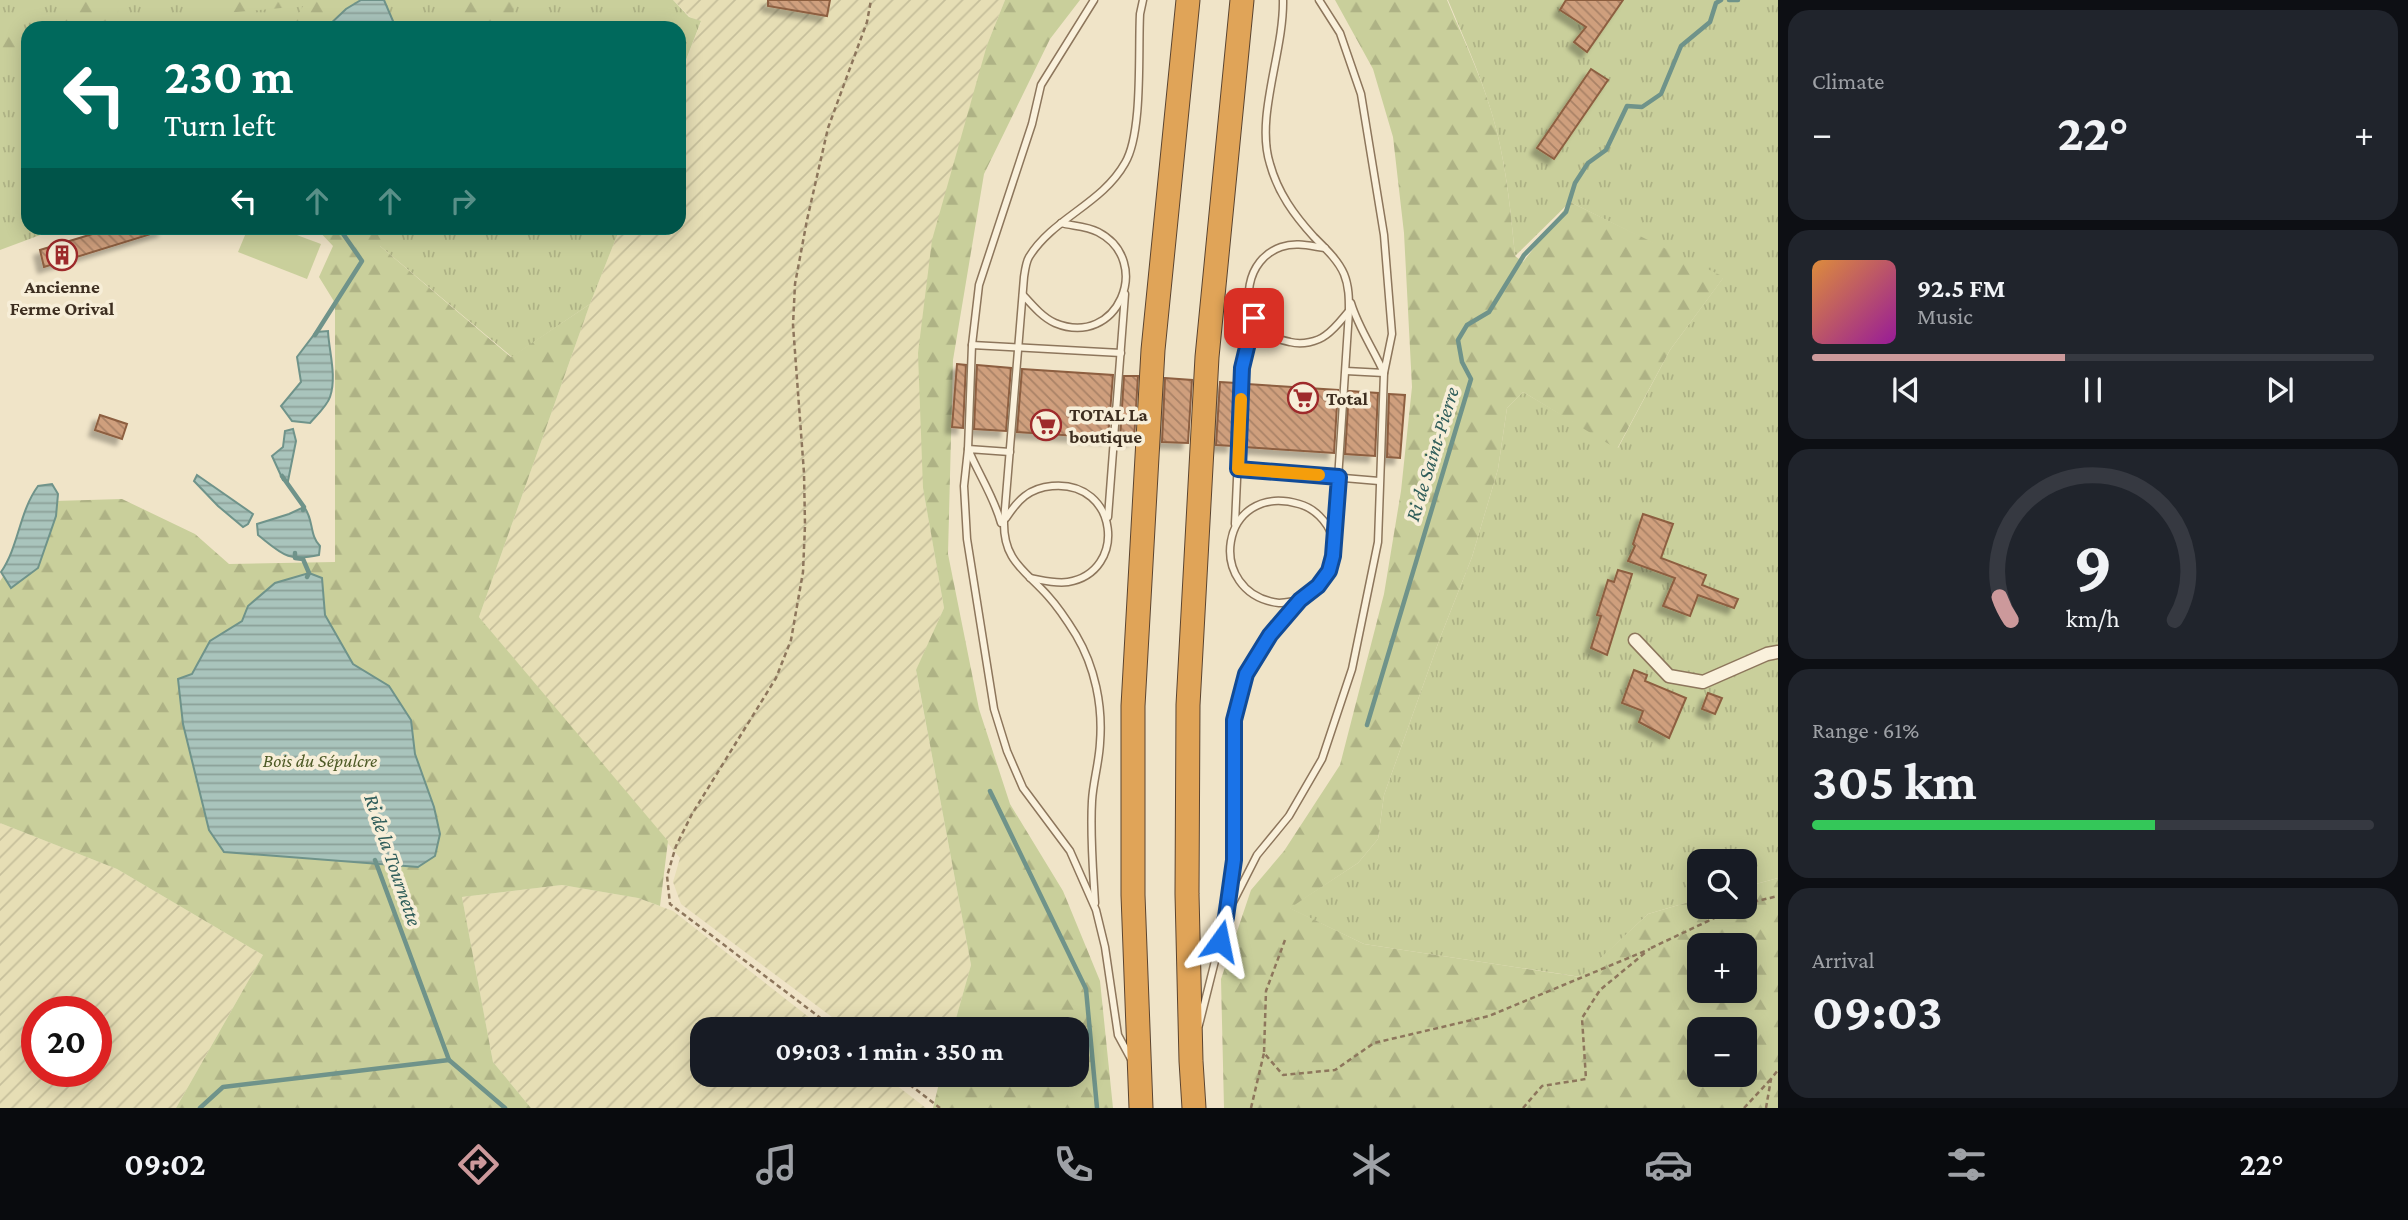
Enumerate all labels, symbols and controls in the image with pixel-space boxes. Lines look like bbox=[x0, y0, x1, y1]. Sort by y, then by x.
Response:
icon: left bbox=[49, 49, 140, 140]
text: 230 m bbox=[164, 49, 294, 104]
text: Climate bbox=[1812, 68, 1884, 94]
text: 22° bbox=[2057, 103, 2129, 161]
text: Turn left bbox=[164, 107, 275, 143]
text: − bbox=[1812, 112, 1832, 154]
text: + bbox=[2354, 112, 2374, 154]
icon: left bbox=[225, 182, 263, 220]
icon: ahead bbox=[298, 182, 336, 220]
icon: ahead bbox=[371, 182, 409, 220]
icon: right bbox=[444, 182, 482, 220]
building icon: Ancienne Ferme Orival bbox=[45, 238, 79, 272]
text: 92.5 FM bbox=[1917, 274, 2005, 303]
place label: Ancienne Ferme Orival bbox=[10, 276, 115, 319]
pin bbox=[1224, 288, 1284, 348]
icon: arrive bbox=[1235, 299, 1273, 337]
text: Music bbox=[1917, 303, 1973, 329]
icon: previous bbox=[1887, 371, 1925, 409]
icon: pause bbox=[2074, 371, 2112, 409]
icon: next bbox=[2261, 371, 2299, 409]
supermarket icon: Total bbox=[1286, 381, 1320, 415]
water label: Ri de Saint-Pierre bbox=[1400, 384, 1464, 524]
place label: Total bbox=[1326, 388, 1369, 409]
place label: TOTAL La boutique bbox=[1068, 404, 1149, 447]
supermarket icon: TOTAL La boutique bbox=[1029, 408, 1063, 442]
text: 9 bbox=[2073, 525, 2113, 606]
text: km/h bbox=[2066, 605, 2120, 632]
text: Range · 61% bbox=[1812, 717, 1919, 743]
park label: Bois du Sépulcre bbox=[263, 750, 377, 771]
text: 305 km bbox=[1812, 752, 1977, 810]
water label: Ri de la Tournette bbox=[359, 791, 427, 929]
map controls bbox=[1687, 849, 1757, 1087]
button: search bbox=[1687, 849, 1757, 919]
position arrow bbox=[1183, 904, 1257, 978]
button: + bbox=[1687, 933, 1757, 1003]
text: Arrival bbox=[1812, 947, 1875, 973]
text: 09:03 bbox=[1812, 982, 1943, 1040]
speed limit sign: 20 bbox=[21, 996, 112, 1087]
button: − bbox=[1687, 1017, 1757, 1087]
text: 09:03 · 1 min · 350 m bbox=[776, 1037, 1003, 1066]
icon: directions bbox=[454, 1140, 503, 1189]
icon: music bbox=[752, 1140, 801, 1189]
icon: phone bbox=[1049, 1140, 1098, 1189]
icon: climate bbox=[1347, 1140, 1396, 1189]
icon: car bbox=[1644, 1140, 1693, 1189]
icon: filters bbox=[1942, 1140, 1991, 1189]
text: 09:02 bbox=[124, 1146, 206, 1182]
text: 22° bbox=[2240, 1146, 2284, 1182]

